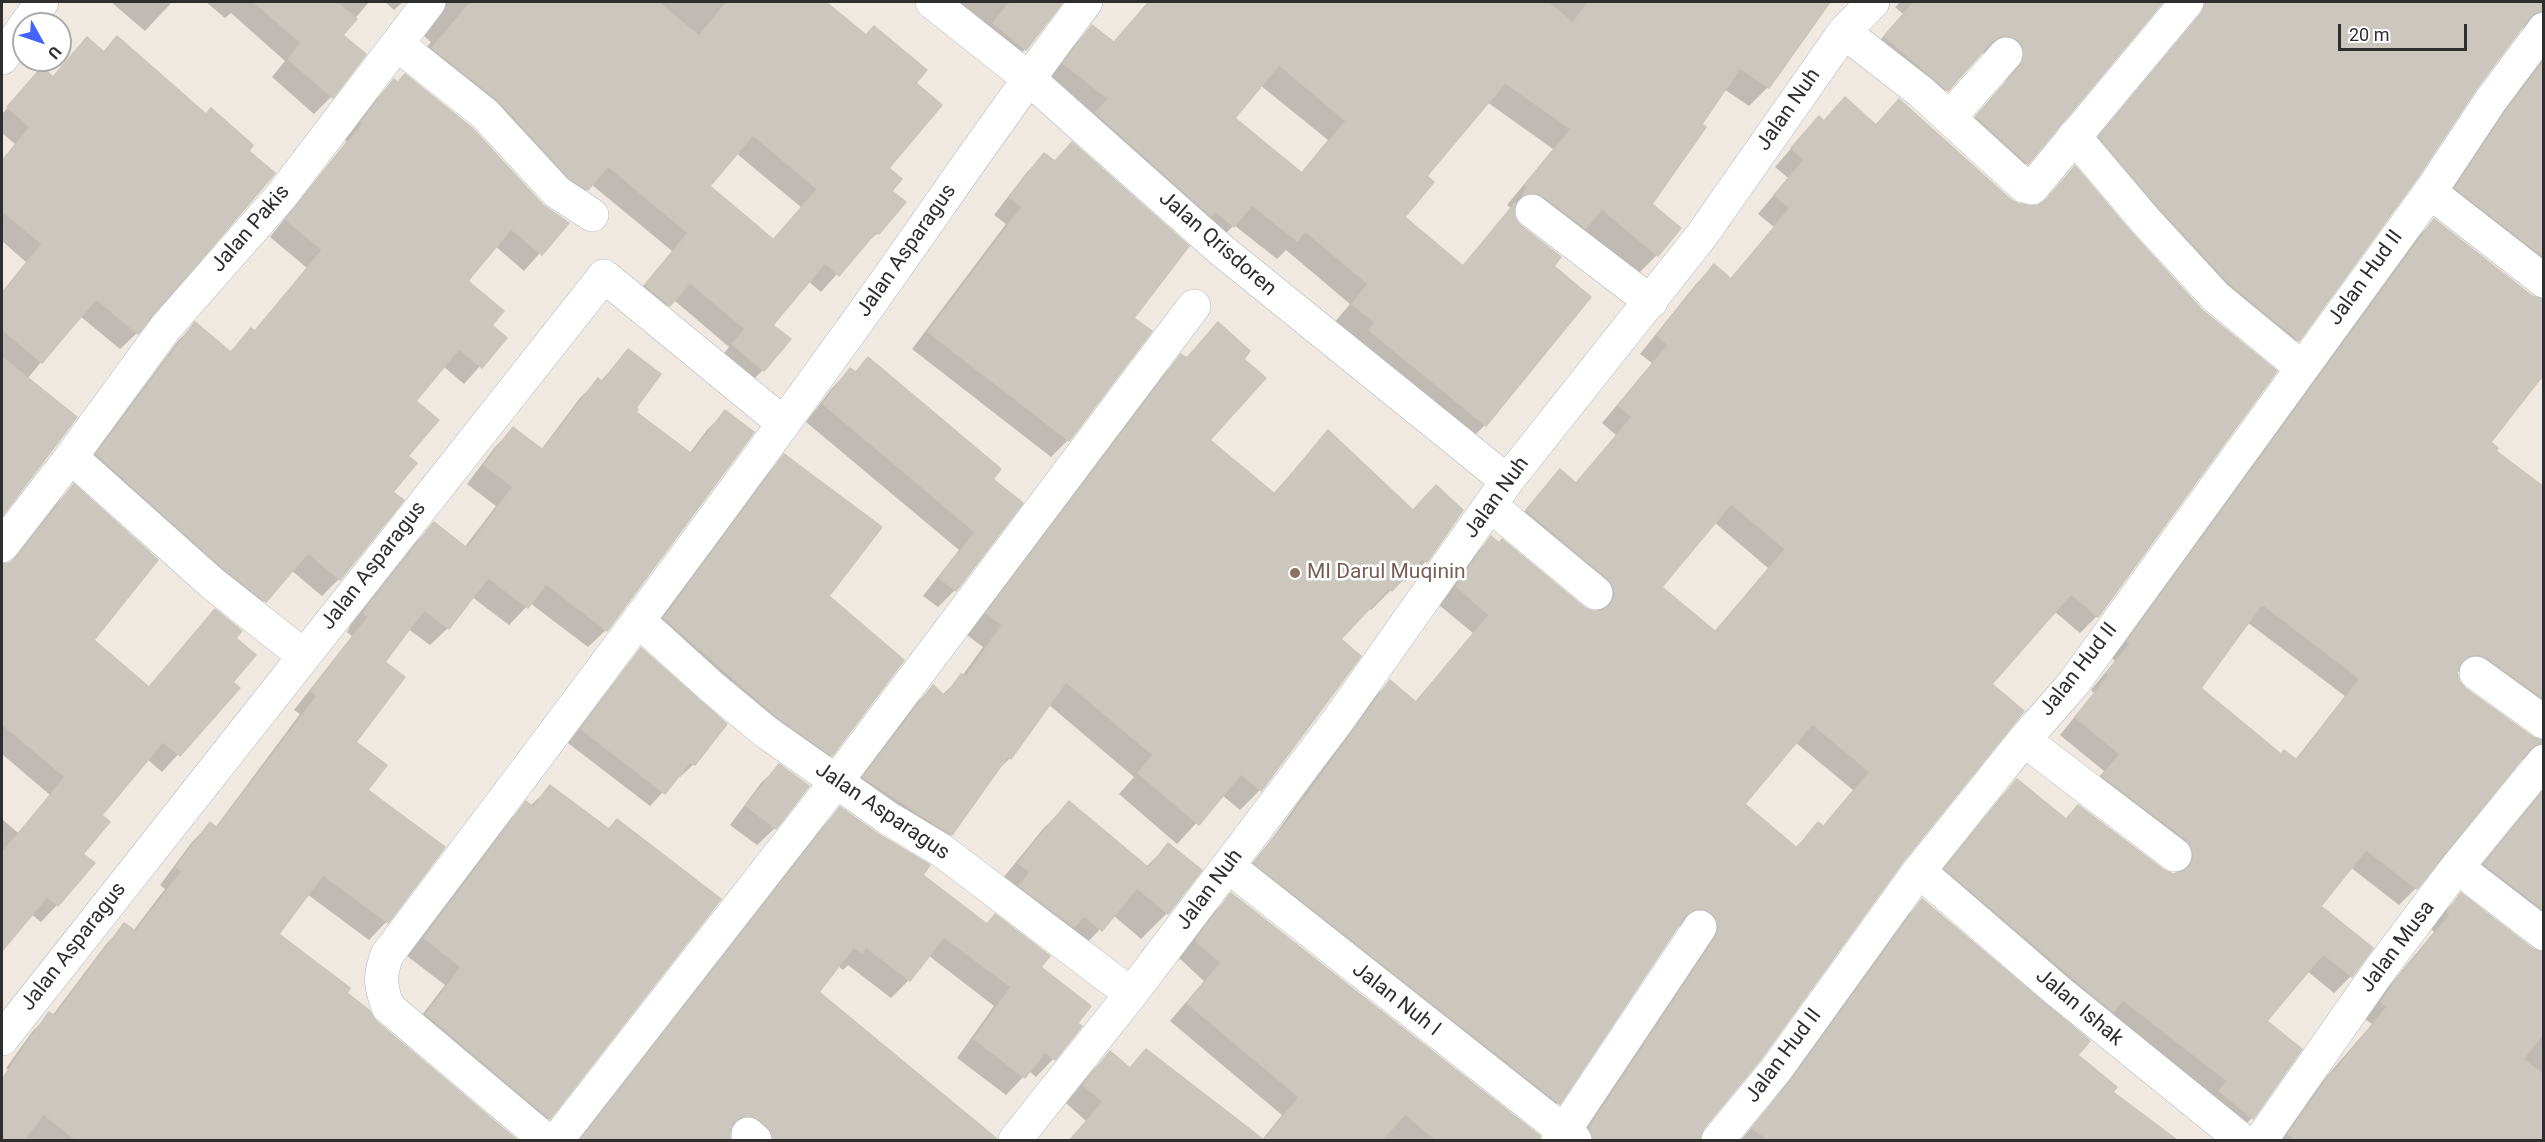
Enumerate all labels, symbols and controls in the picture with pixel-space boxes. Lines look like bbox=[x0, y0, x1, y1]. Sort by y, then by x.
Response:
north arrow bbox=[12, 12, 72, 72]
scale bar bbox=[2341, 12, 2470, 50]
text: 20 m bbox=[2349, 24, 2389, 45]
text: U bbox=[44, 42, 65, 63]
street label: Jalan Nuh bbox=[1752, 64, 1826, 156]
street label: Jalan Pakis bbox=[206, 180, 296, 278]
street label: Jalan Asparagus bbox=[852, 180, 962, 322]
street label: Jalan Qrisdoren bbox=[1153, 186, 1281, 302]
street label: Jalan Hud II bbox=[2323, 226, 2409, 330]
street label: Jalan Nuh bbox=[1459, 452, 1535, 544]
street label: Jalan Asparagus bbox=[316, 497, 432, 635]
place label: MI Darul Muqinin bbox=[1307, 560, 1466, 586]
marker: MI Darul Muqinin bbox=[1288, 566, 1302, 580]
street label: Jalan Hud II bbox=[2035, 618, 2123, 722]
street label: Jalan Asparagus bbox=[810, 758, 954, 866]
street label: Jalan Nuh bbox=[1172, 845, 1248, 935]
street label: Jalan Asparagus bbox=[16, 878, 132, 1016]
street label: Jalan Musa bbox=[2355, 896, 2441, 998]
street label: Jalan Nuh I bbox=[1347, 958, 1445, 1042]
street label: Jalan Ishak bbox=[2030, 964, 2128, 1052]
street label: Jalan Hud II bbox=[1740, 1004, 1828, 1108]

